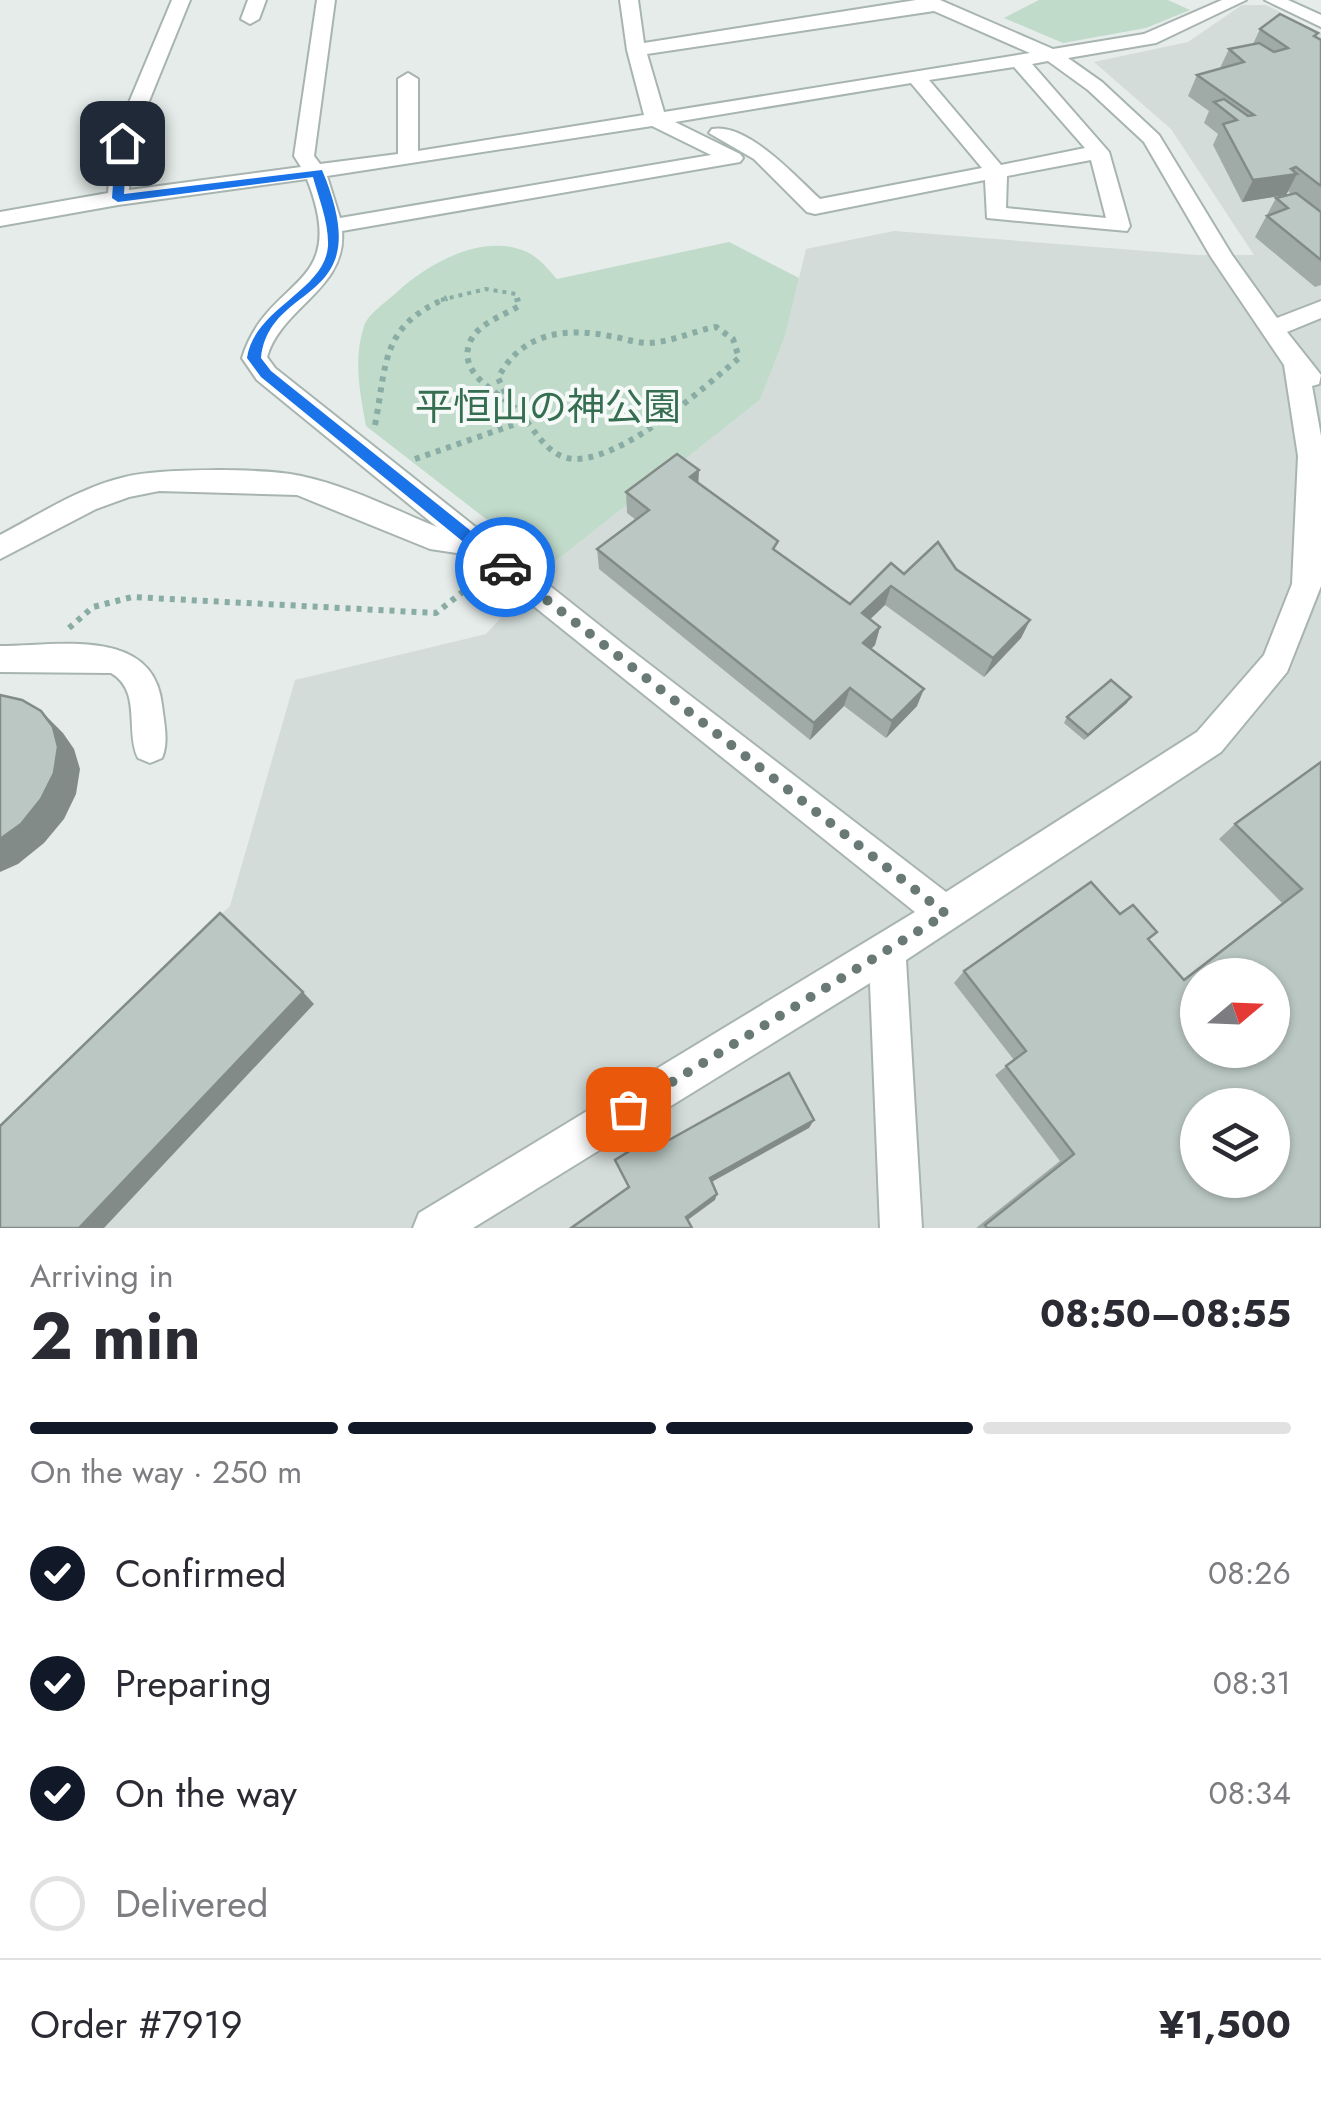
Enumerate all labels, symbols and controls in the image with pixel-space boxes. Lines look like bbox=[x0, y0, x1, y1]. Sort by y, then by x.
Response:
pin bbox=[80, 101, 165, 186]
icon: home bbox=[95, 116, 150, 171]
park label: 平恒山の神公園 bbox=[415, 379, 681, 434]
courier bbox=[455, 517, 555, 617]
icon: car bbox=[478, 540, 533, 595]
north arrow bbox=[1180, 958, 1290, 1068]
map controls bbox=[1180, 958, 1290, 1198]
pin bbox=[586, 1067, 671, 1152]
icon: bag bbox=[601, 1082, 656, 1137]
button: layers bbox=[1180, 1088, 1290, 1198]
text: Arriving in bbox=[30, 1253, 174, 1299]
text: 08:50–08:55 bbox=[1040, 1286, 1291, 1341]
text: 2 min bbox=[30, 1289, 201, 1383]
text: On the way · 250 m bbox=[30, 1449, 302, 1495]
icon: check bbox=[30, 1546, 85, 1601]
text: Confirmed bbox=[115, 1546, 286, 1601]
text: 08:26 bbox=[1208, 1550, 1291, 1596]
icon: check bbox=[30, 1656, 85, 1711]
text: Preparing bbox=[115, 1656, 272, 1711]
text: 08:31 bbox=[1213, 1660, 1291, 1706]
icon: check bbox=[30, 1766, 85, 1821]
text: On the way bbox=[115, 1766, 297, 1821]
text: 08:34 bbox=[1209, 1770, 1291, 1816]
text: Delivered bbox=[115, 1876, 268, 1931]
text: Order #7919 bbox=[30, 1997, 243, 2052]
text: ¥1,500 bbox=[1159, 1997, 1291, 2052]

